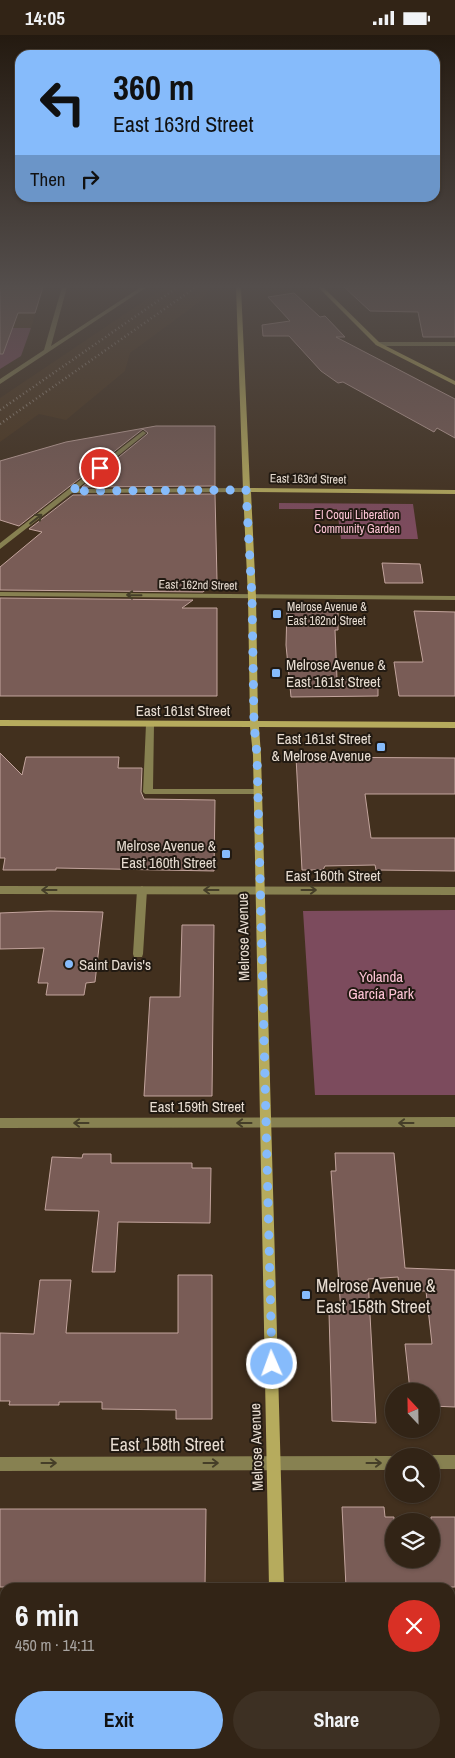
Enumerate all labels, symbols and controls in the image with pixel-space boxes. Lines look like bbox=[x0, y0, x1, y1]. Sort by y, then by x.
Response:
text: 14:05 bbox=[25, 5, 65, 31]
text: 360 m bbox=[113, 64, 194, 111]
icon: left bbox=[30, 70, 95, 135]
text: East 163rd Street bbox=[113, 109, 253, 139]
icon: right bbox=[76, 165, 104, 193]
text: Then bbox=[30, 166, 66, 192]
pin bbox=[79, 447, 121, 489]
icon: arrive bbox=[86, 454, 114, 482]
street label: East 163rd Street bbox=[270, 470, 347, 488]
park label: El Coqui Liberation Community Garden bbox=[314, 507, 400, 537]
one-way arrow bbox=[29, 514, 42, 525]
street label: East 162nd Street bbox=[158, 576, 238, 594]
one-way arrow bbox=[126, 590, 142, 600]
place label: Melrose Avenue & East 162nd Street bbox=[287, 599, 367, 629]
marker: Melrose Avenue & East 162nd Street bbox=[271, 608, 283, 620]
place label: Melrose Avenue & East 161st Street bbox=[286, 654, 386, 692]
marker: Melrose Avenue & East 161st Street bbox=[270, 667, 282, 679]
street label: East 161st Street bbox=[136, 700, 231, 721]
place label: East 161st Street & Melrose Avenue bbox=[271, 728, 372, 766]
marker: East 161st Street & Melrose Avenue bbox=[375, 741, 387, 753]
place label: Melrose Avenue & East 160th Street bbox=[116, 835, 217, 873]
marker: Melrose Avenue & East 160th Street bbox=[220, 848, 232, 860]
street label: East 160th Street bbox=[285, 865, 381, 886]
one-way arrow bbox=[41, 885, 57, 895]
one-way arrow bbox=[203, 885, 220, 895]
one-way arrow bbox=[300, 885, 316, 895]
street label: Melrose Avenue bbox=[232, 893, 254, 981]
place label: Saint Davis's bbox=[79, 954, 151, 975]
marker: Saint Davis's bbox=[63, 958, 75, 970]
park label: Yolanda García Park bbox=[348, 966, 415, 1004]
street label: East 159th Street bbox=[149, 1096, 245, 1117]
one-way arrow bbox=[74, 1118, 90, 1128]
one-way arrow bbox=[236, 1118, 252, 1128]
one-way arrow bbox=[399, 1118, 415, 1127]
place label: Melrose Avenue & East 158th Street bbox=[316, 1273, 436, 1319]
marker: Melrose Avenue & East 158th Street bbox=[300, 1289, 312, 1301]
position arrow bbox=[245, 1337, 297, 1389]
north arrow bbox=[385, 1383, 440, 1437]
map controls bbox=[385, 1383, 440, 1568]
street label: Melrose Avenue bbox=[244, 1403, 268, 1491]
street label: East 158th Street bbox=[110, 1432, 224, 1457]
button: search bbox=[385, 1448, 440, 1503]
one-way arrow bbox=[203, 1458, 219, 1467]
one-way arrow bbox=[365, 1458, 381, 1468]
one-way arrow bbox=[40, 1459, 56, 1468]
button: layers bbox=[385, 1513, 440, 1568]
text: 6 min bbox=[15, 1595, 79, 1635]
button: close bbox=[388, 1600, 440, 1652]
text: 450 m · 14:11 bbox=[15, 1634, 94, 1656]
button: Exit bbox=[15, 1691, 223, 1749]
button: Share bbox=[233, 1691, 440, 1749]

